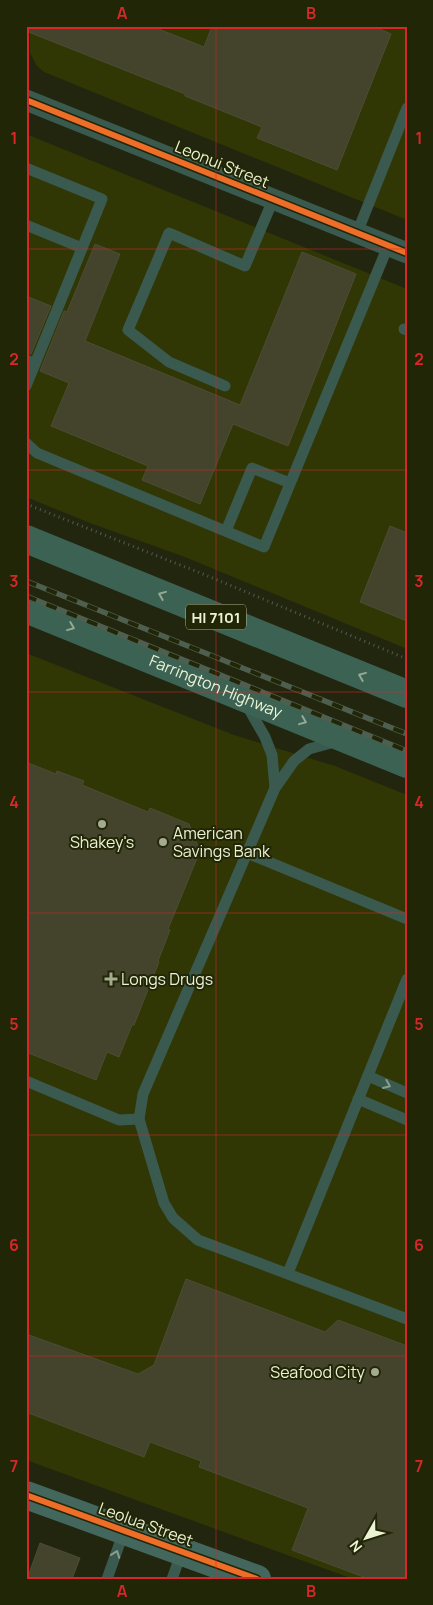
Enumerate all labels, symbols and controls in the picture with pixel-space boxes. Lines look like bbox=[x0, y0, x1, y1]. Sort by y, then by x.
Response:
text: A bbox=[117, 2, 128, 24]
text: B bbox=[306, 2, 316, 24]
text: 1 bbox=[10, 127, 18, 149]
text: 1 bbox=[415, 127, 423, 149]
street label: Leonui Street bbox=[172, 135, 272, 193]
text: 2 bbox=[9, 348, 19, 370]
text: 2 bbox=[414, 348, 424, 370]
text: 3 bbox=[9, 570, 19, 592]
text: 3 bbox=[414, 570, 424, 592]
one-way arrow bbox=[159, 590, 167, 600]
road number: HI 7101 bbox=[186, 604, 246, 630]
one-way arrow bbox=[66, 621, 75, 631]
street label: Farrington Highway bbox=[146, 649, 286, 723]
one-way arrow bbox=[358, 672, 367, 682]
one-way arrow bbox=[298, 716, 306, 726]
text: 4 bbox=[9, 791, 19, 813]
text: 4 bbox=[414, 791, 424, 813]
marker: Shakey's bbox=[96, 818, 108, 830]
place label: American Savings Bank bbox=[173, 822, 271, 862]
place label: Shakey's bbox=[70, 831, 134, 853]
marker: American Savings Bank bbox=[157, 836, 169, 848]
place label: Longs Drugs bbox=[121, 968, 213, 990]
marker: Longs Drugs bbox=[105, 973, 117, 985]
text: 5 bbox=[9, 1013, 19, 1035]
text: 5 bbox=[414, 1013, 424, 1035]
one-way arrow bbox=[382, 1078, 391, 1089]
text: 6 bbox=[9, 1234, 19, 1256]
text: 6 bbox=[414, 1234, 424, 1256]
place label: Seafood City bbox=[270, 1361, 366, 1383]
marker: Seafood City bbox=[369, 1366, 381, 1378]
text: 7 bbox=[10, 1455, 18, 1477]
text: 7 bbox=[415, 1455, 423, 1477]
street label: Leolua Street bbox=[96, 1497, 196, 1551]
north arrow bbox=[340, 1512, 390, 1562]
text: N bbox=[345, 1537, 366, 1556]
one-way arrow bbox=[110, 1551, 120, 1559]
text: A bbox=[117, 1580, 128, 1602]
text: B bbox=[306, 1580, 316, 1602]

